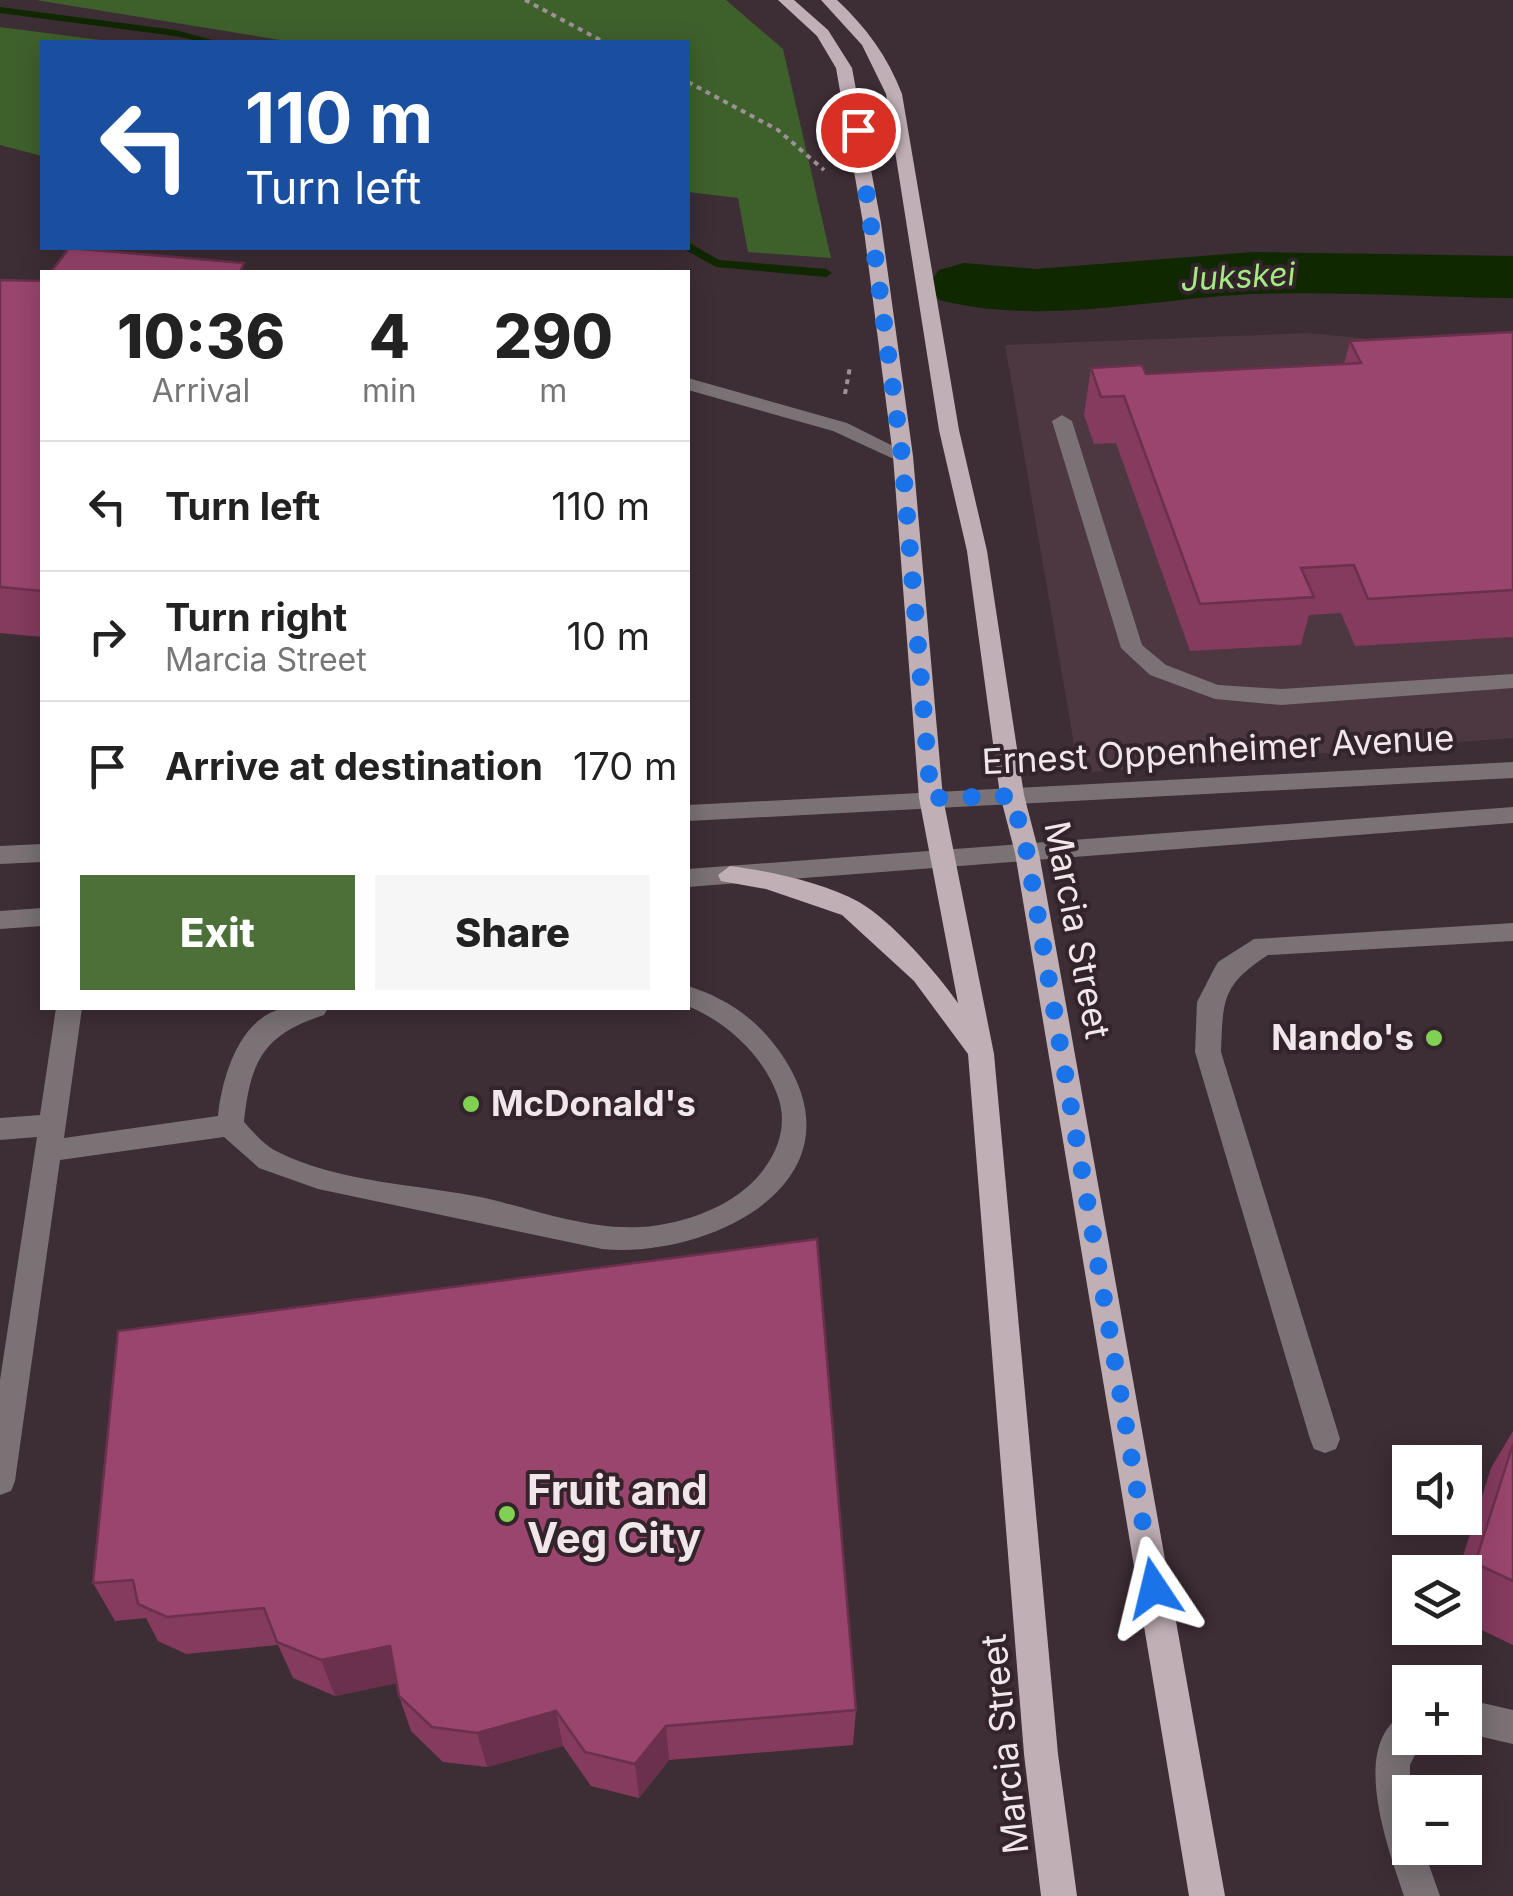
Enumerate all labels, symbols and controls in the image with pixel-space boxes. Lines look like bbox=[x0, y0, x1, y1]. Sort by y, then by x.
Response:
text: 110 m bbox=[245, 75, 433, 160]
icon: left bbox=[80, 80, 210, 210]
pin bbox=[816, 88, 901, 173]
icon: arrive bbox=[831, 103, 886, 158]
text: Turn left bbox=[245, 160, 421, 215]
water label: Jukskei bbox=[1180, 254, 1298, 299]
text: 10:36 bbox=[117, 300, 285, 372]
text: 4 bbox=[369, 300, 410, 372]
text: 290 bbox=[494, 300, 613, 372]
text: Arrival bbox=[152, 371, 250, 410]
text: min bbox=[362, 371, 417, 410]
text: m bbox=[539, 371, 567, 410]
icon: left bbox=[80, 479, 135, 534]
text: Turn left bbox=[165, 483, 320, 529]
text: 110 m bbox=[551, 483, 650, 529]
text: Turn right bbox=[165, 594, 347, 640]
icon: right bbox=[80, 609, 135, 664]
text: 10 m bbox=[567, 613, 650, 659]
text: Marcia Street bbox=[165, 640, 367, 679]
street label: Ernest Oppenheimer Avenue bbox=[981, 716, 1455, 782]
icon: arrive bbox=[80, 739, 135, 794]
text: Arrive at destination bbox=[165, 743, 543, 789]
text: 170 m bbox=[573, 743, 677, 789]
street label: Marcia Street bbox=[1036, 818, 1120, 1042]
button: Exit bbox=[80, 875, 355, 990]
button: Share bbox=[375, 875, 650, 990]
place label: Nando's bbox=[1271, 1016, 1414, 1058]
marker: Nando's bbox=[1423, 1027, 1445, 1049]
place label: McDonald's bbox=[491, 1082, 696, 1124]
marker: McDonald's bbox=[460, 1093, 482, 1115]
map controls bbox=[1392, 1445, 1482, 1865]
button: sound bbox=[1392, 1445, 1482, 1535]
place label: Fruit and Veg City bbox=[527, 1464, 708, 1563]
marker: Fruit and Veg City bbox=[496, 1503, 518, 1525]
position arrow bbox=[1102, 1536, 1206, 1640]
button: layers bbox=[1392, 1555, 1482, 1645]
street label: Marcia Street bbox=[972, 1632, 1036, 1856]
button: + bbox=[1392, 1665, 1482, 1755]
button: − bbox=[1392, 1775, 1482, 1865]

